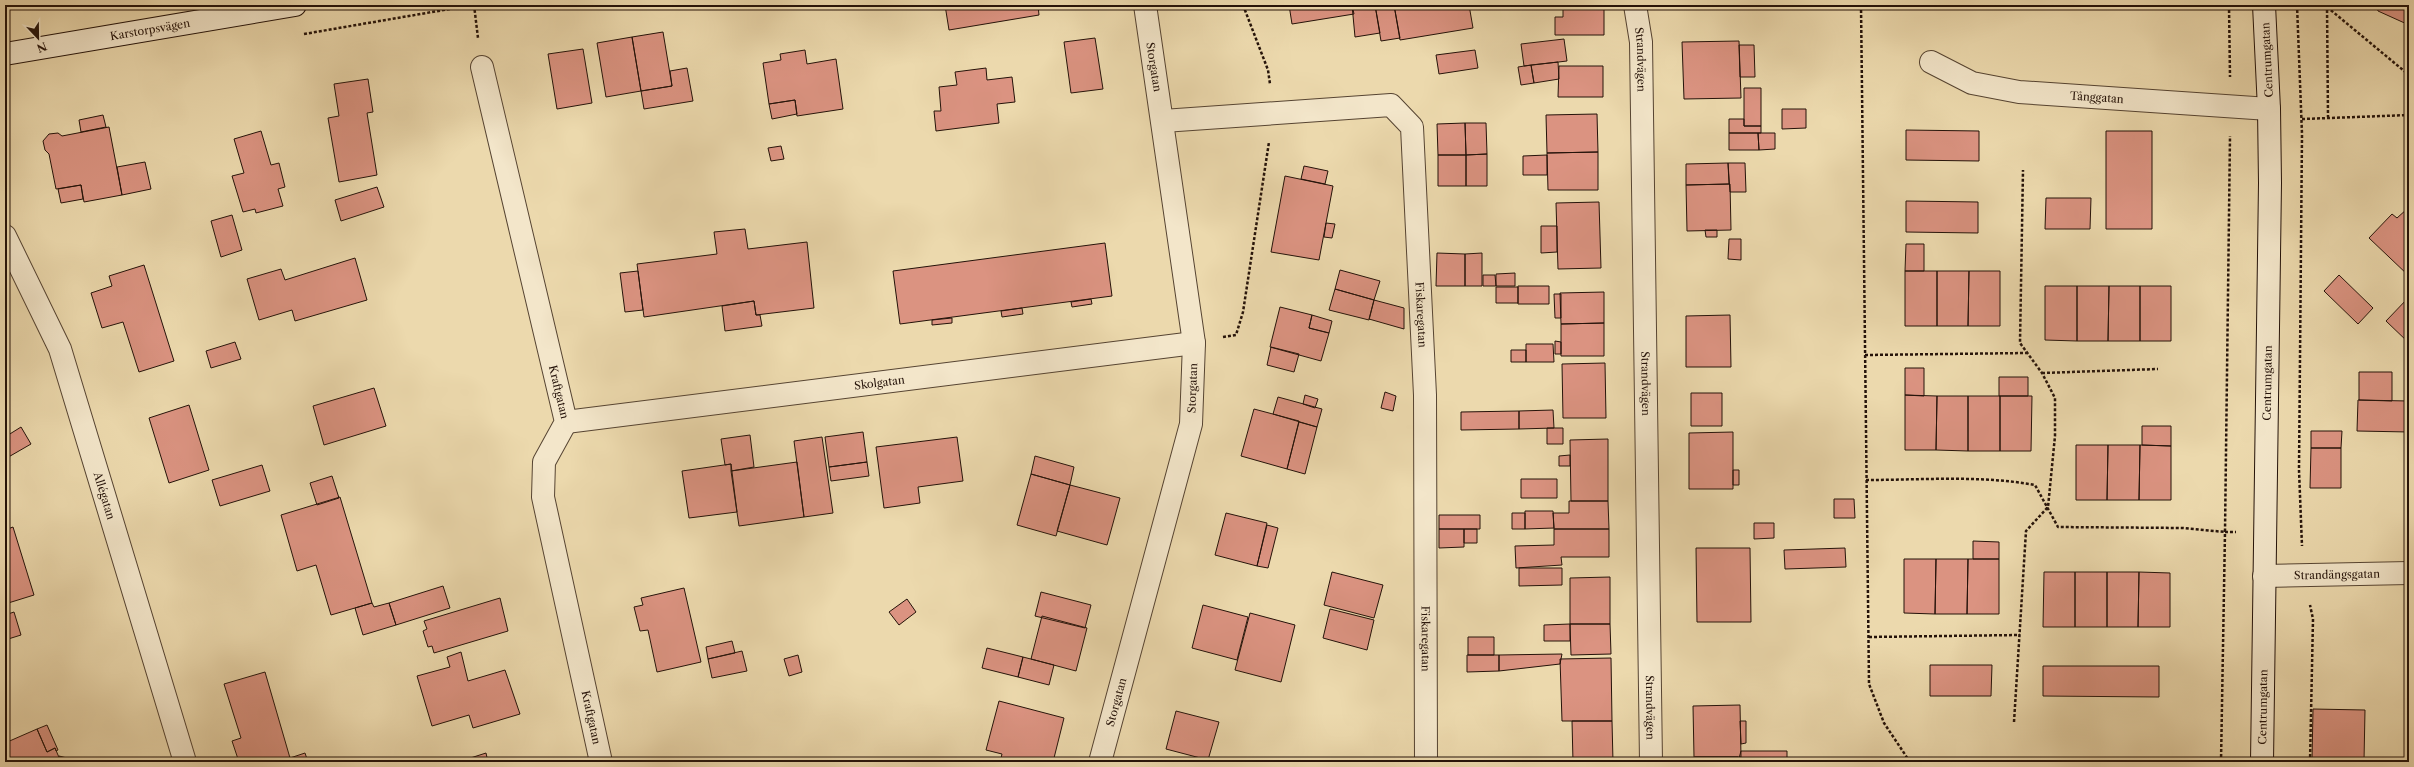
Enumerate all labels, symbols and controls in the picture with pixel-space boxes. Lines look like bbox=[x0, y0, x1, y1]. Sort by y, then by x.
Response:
street label: Karstorpsvägen bbox=[109, 16, 191, 43]
north arrow bbox=[18, 18, 58, 58]
street label: Centrumgatan bbox=[2258, 22, 2276, 98]
street label: Strandvägen bbox=[1632, 26, 1649, 92]
text: N bbox=[34, 39, 49, 56]
street label: Storgatan bbox=[1143, 41, 1165, 93]
street label: Tånggatan bbox=[2070, 88, 2124, 106]
street label: Fiskaregatan bbox=[1413, 281, 1430, 348]
street label: Centrumgatan bbox=[2260, 345, 2275, 421]
street label: Strandvägen bbox=[1638, 351, 1653, 416]
street label: Storgatan bbox=[1184, 363, 1200, 413]
street label: Kraftgatan bbox=[546, 364, 572, 420]
street label: Skolgatan bbox=[853, 372, 906, 393]
street label: Allégatan bbox=[90, 469, 118, 521]
street label: Strandängsgatan bbox=[2294, 567, 2380, 582]
street label: Fiskaregatan bbox=[1419, 606, 1433, 672]
street label: Centrumgatan bbox=[2255, 669, 2270, 745]
street label: Strandvägen bbox=[1643, 675, 1658, 740]
street label: Storgatan bbox=[1103, 676, 1129, 728]
street label: Kraftgatan bbox=[579, 689, 604, 746]

